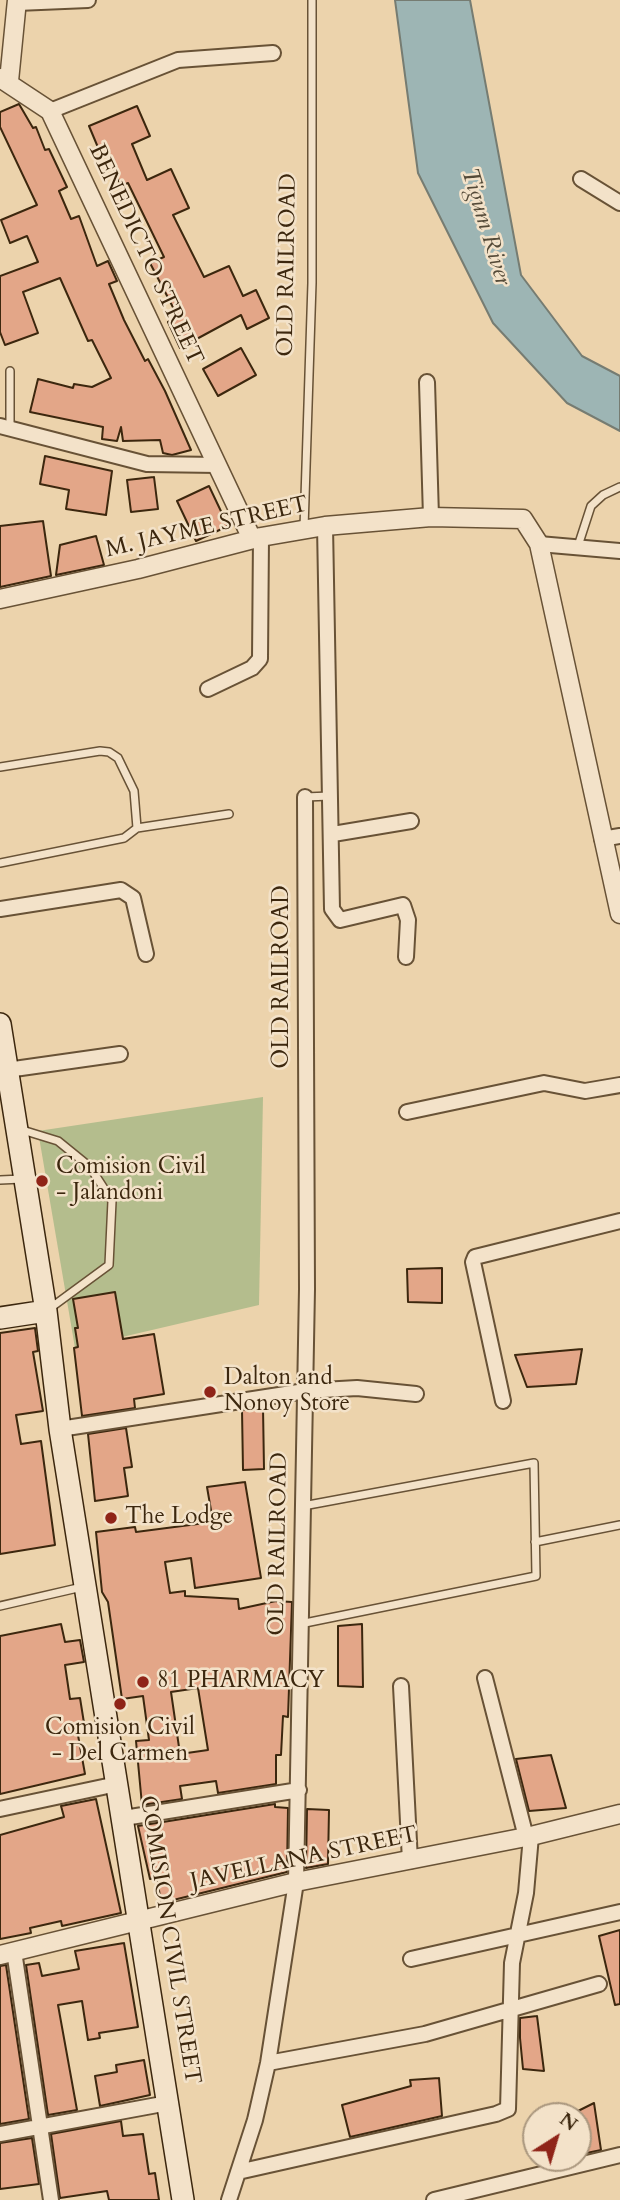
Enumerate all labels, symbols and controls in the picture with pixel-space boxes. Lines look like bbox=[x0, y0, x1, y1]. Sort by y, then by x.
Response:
street label: BENEDICTO STREET bbox=[82, 140, 208, 370]
water label: Tigum River bbox=[454, 165, 516, 289]
street label: OLD RAILROAD bbox=[273, 173, 303, 357]
street label: M. JAYME STREET bbox=[103, 491, 311, 565]
street label: OLD RAILROAD bbox=[269, 885, 297, 1069]
place label: Comision Civil - Jalandoni bbox=[56, 1154, 206, 1208]
marker: Comision Civil - Jalandoni bbox=[34, 1173, 50, 1189]
place label: Dalton and Nonoy Store bbox=[224, 1365, 350, 1419]
marker: Dalton and Nonoy Store bbox=[202, 1384, 218, 1400]
street label: OLD RAILROAD bbox=[264, 1452, 294, 1636]
place label: The Lodge bbox=[125, 1504, 233, 1532]
marker: The Lodge bbox=[103, 1510, 119, 1526]
place label: 81 PHARMACY bbox=[157, 1668, 325, 1696]
marker: 81 PHARMACY bbox=[135, 1674, 151, 1690]
marker: Comision Civil - Del Carmen bbox=[112, 1696, 128, 1712]
place label: Comision Civil - Del Carmen bbox=[45, 1715, 195, 1769]
street label: COMISION CIVIL STREET bbox=[133, 1794, 205, 2086]
street label: JAVELLANA STREET bbox=[188, 1821, 420, 1897]
north arrow bbox=[522, 2102, 592, 2172]
text: N bbox=[554, 2106, 583, 2137]

